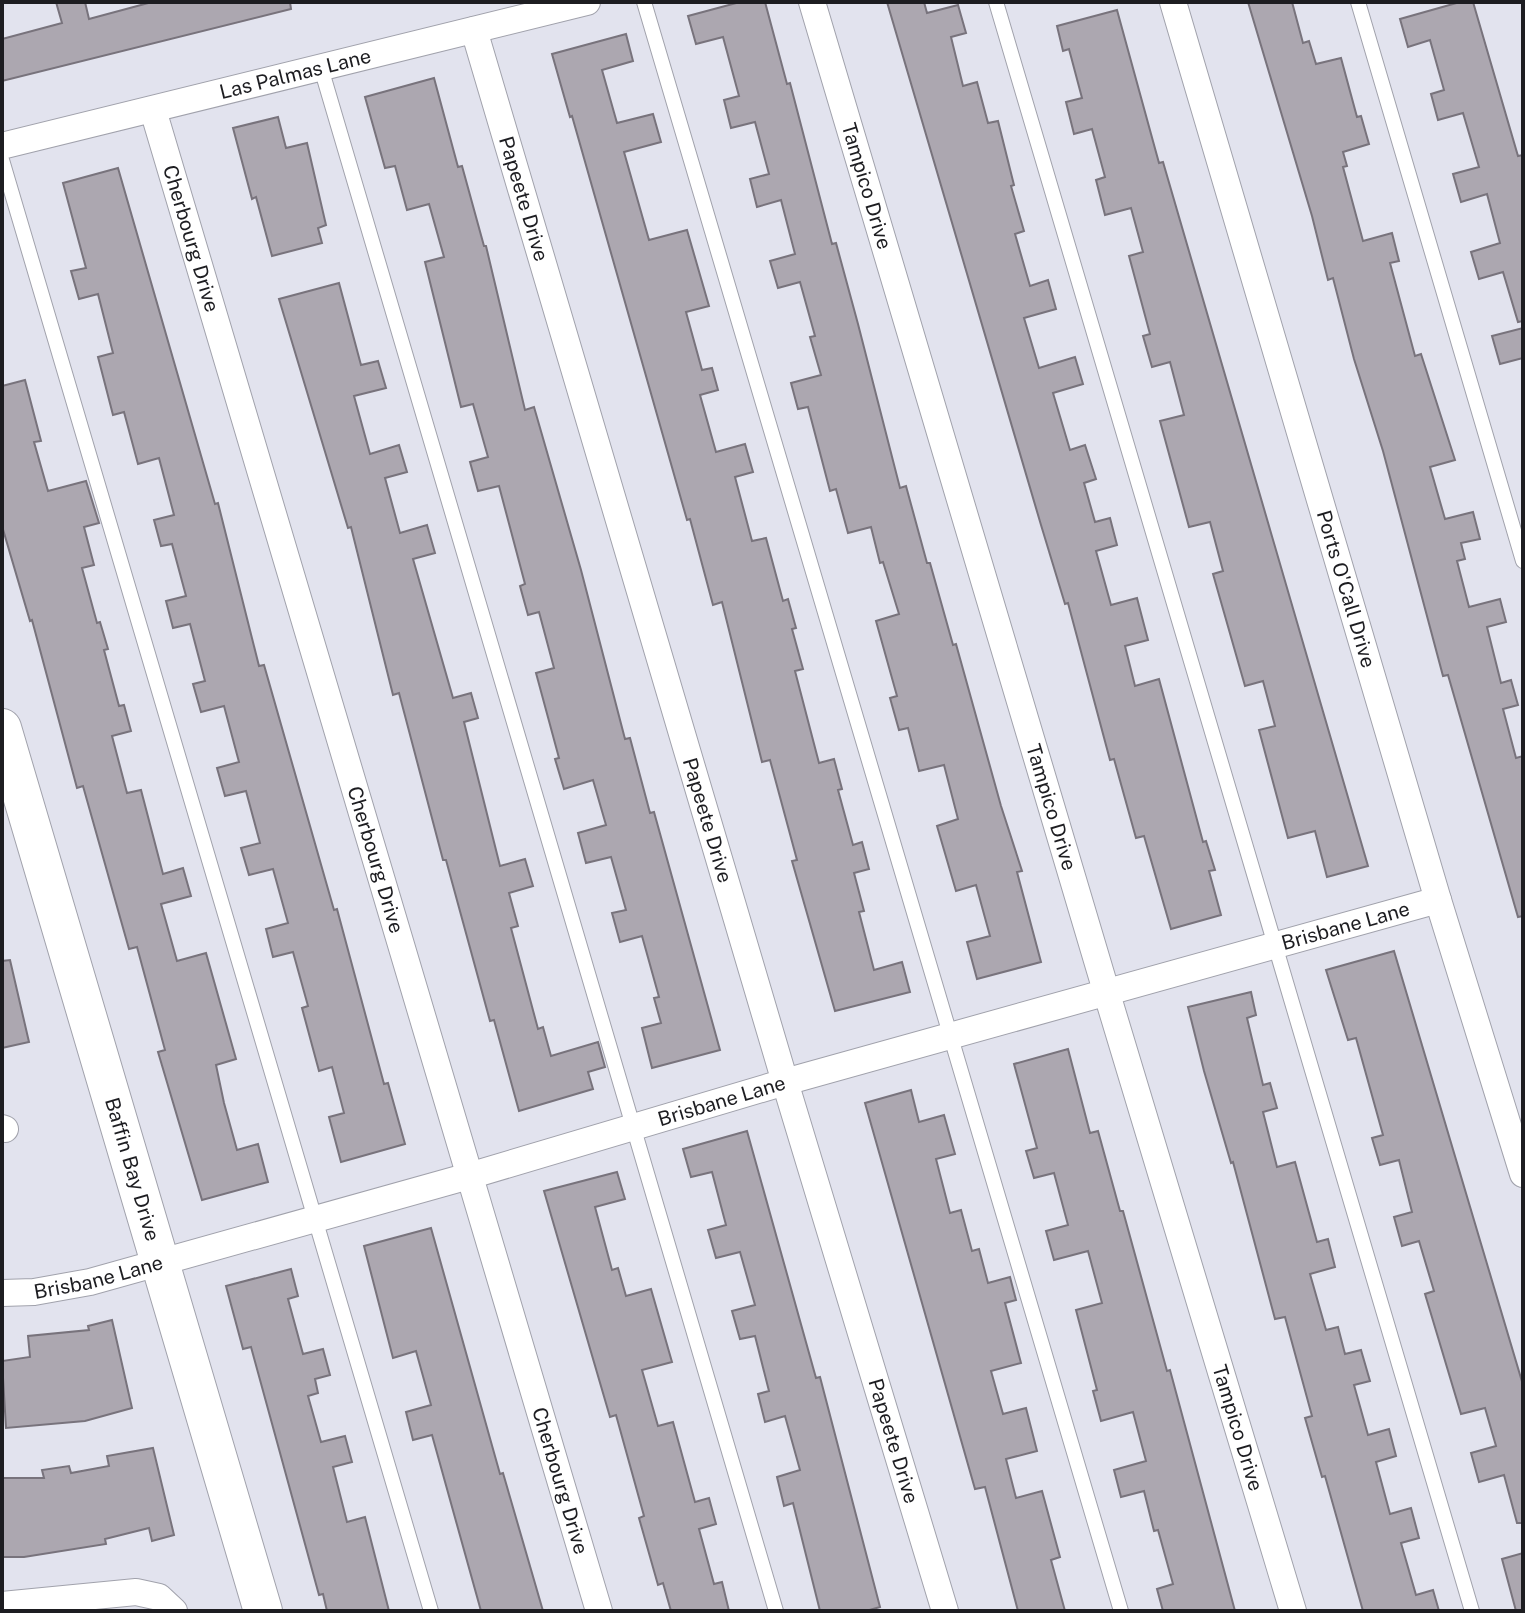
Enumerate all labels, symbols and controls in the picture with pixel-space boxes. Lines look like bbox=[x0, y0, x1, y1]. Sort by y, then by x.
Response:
street label: Las Palmas Lane bbox=[217, 44, 373, 104]
street label: Tampico Drive bbox=[837, 120, 897, 252]
street label: Papeete Drive bbox=[494, 133, 554, 264]
street label: Cherbourg Drive bbox=[158, 162, 224, 315]
street label: Ports O'Call Drive bbox=[1312, 507, 1381, 671]
street label: Tampico Drive bbox=[1021, 741, 1082, 873]
street label: Papeete Drive bbox=[678, 755, 737, 886]
street label: Cherbourg Drive bbox=[343, 783, 409, 936]
street label: Brisbane Lane bbox=[1279, 896, 1412, 955]
street label: Brisbane Lane bbox=[655, 1071, 788, 1131]
street label: Baffin Bay Drive bbox=[100, 1095, 165, 1244]
street label: Brisbane Lane bbox=[32, 1250, 166, 1304]
street label: Tampico Drive bbox=[1207, 1362, 1268, 1494]
street label: Papeete Drive bbox=[863, 1376, 924, 1506]
street label: Cherbourg Drive bbox=[527, 1404, 593, 1557]

